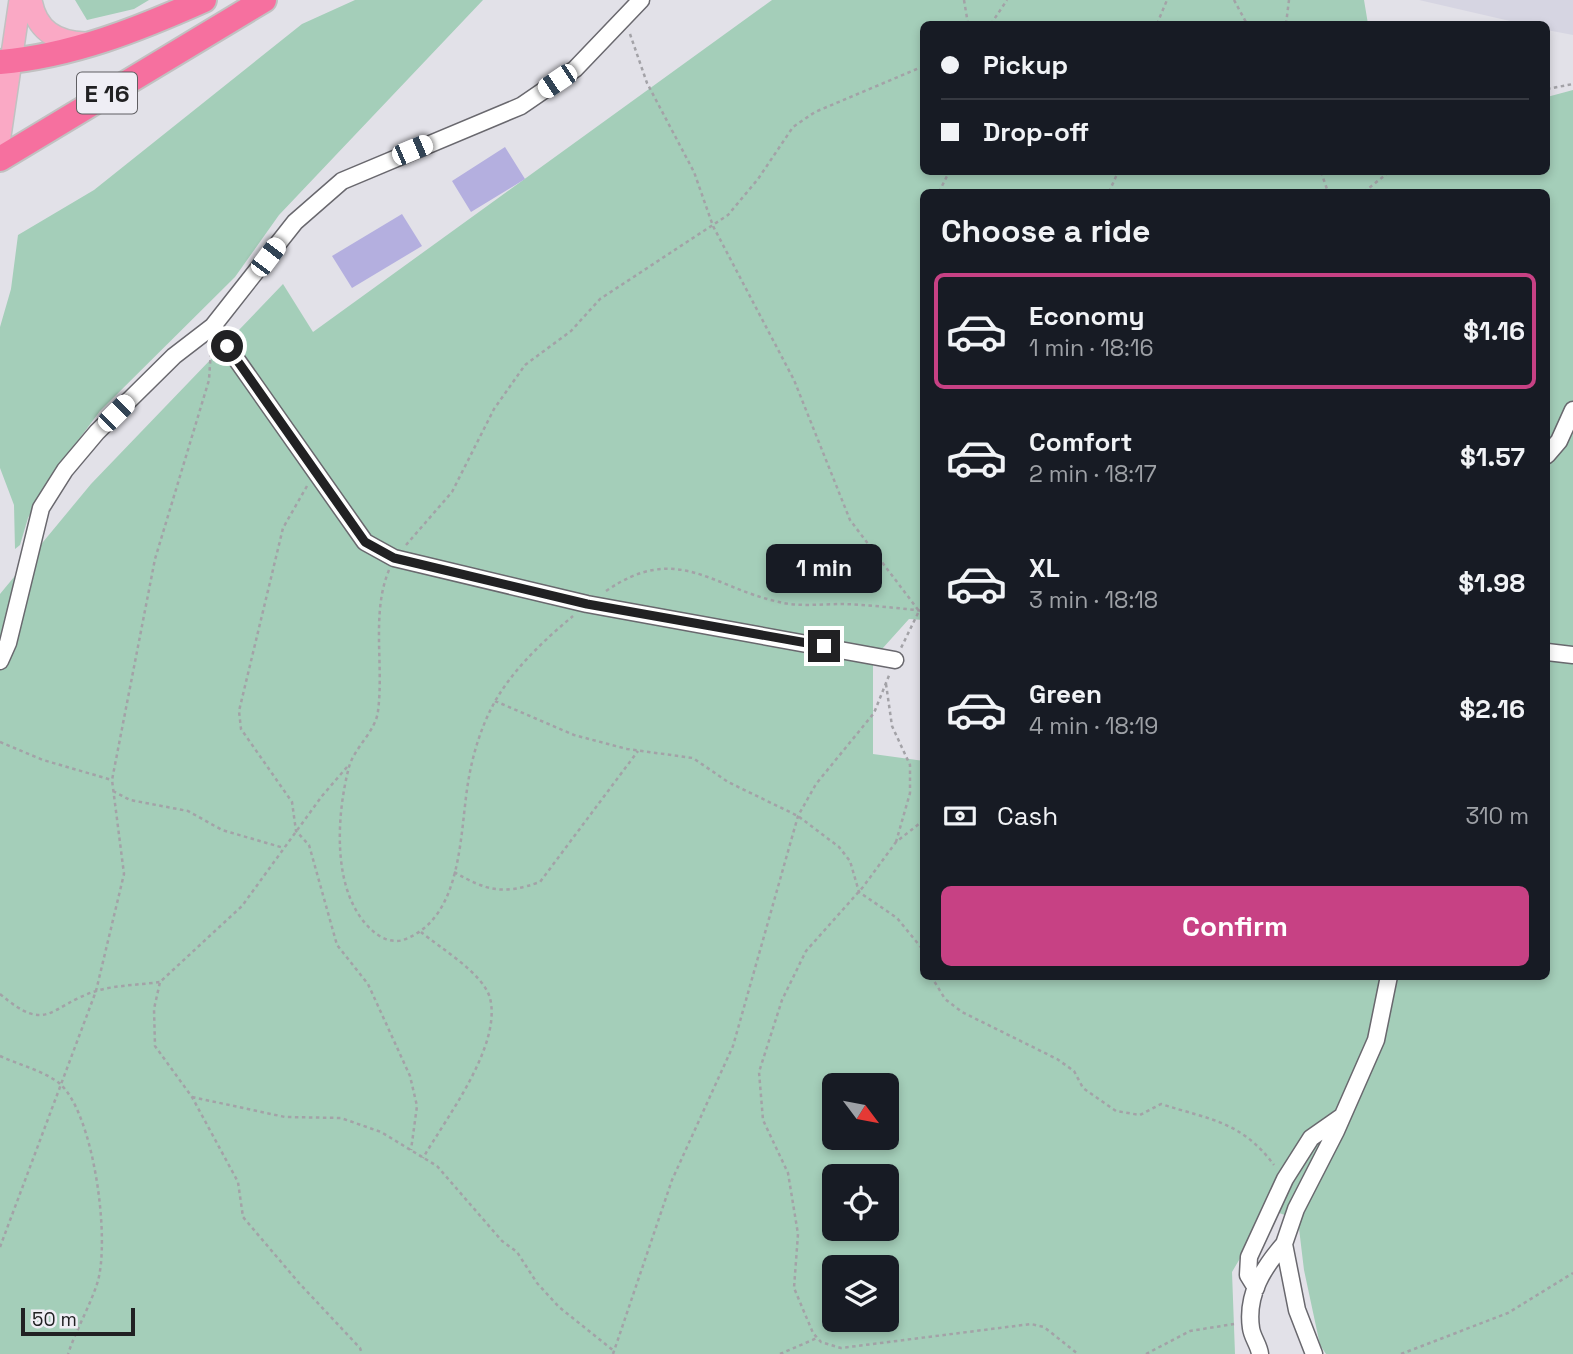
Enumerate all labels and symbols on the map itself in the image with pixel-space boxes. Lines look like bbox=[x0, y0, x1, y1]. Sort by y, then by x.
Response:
car bbox=[534, 61, 581, 101]
road number: E 16 bbox=[77, 72, 137, 114]
car bbox=[389, 132, 436, 168]
car bbox=[247, 234, 290, 280]
route start bbox=[211, 330, 243, 362]
car bbox=[94, 391, 139, 435]
callout: 1 min bbox=[766, 544, 882, 594]
route end bbox=[808, 630, 840, 662]
north arrow bbox=[822, 1073, 900, 1150]
scale bar bbox=[21, 1305, 135, 1337]

